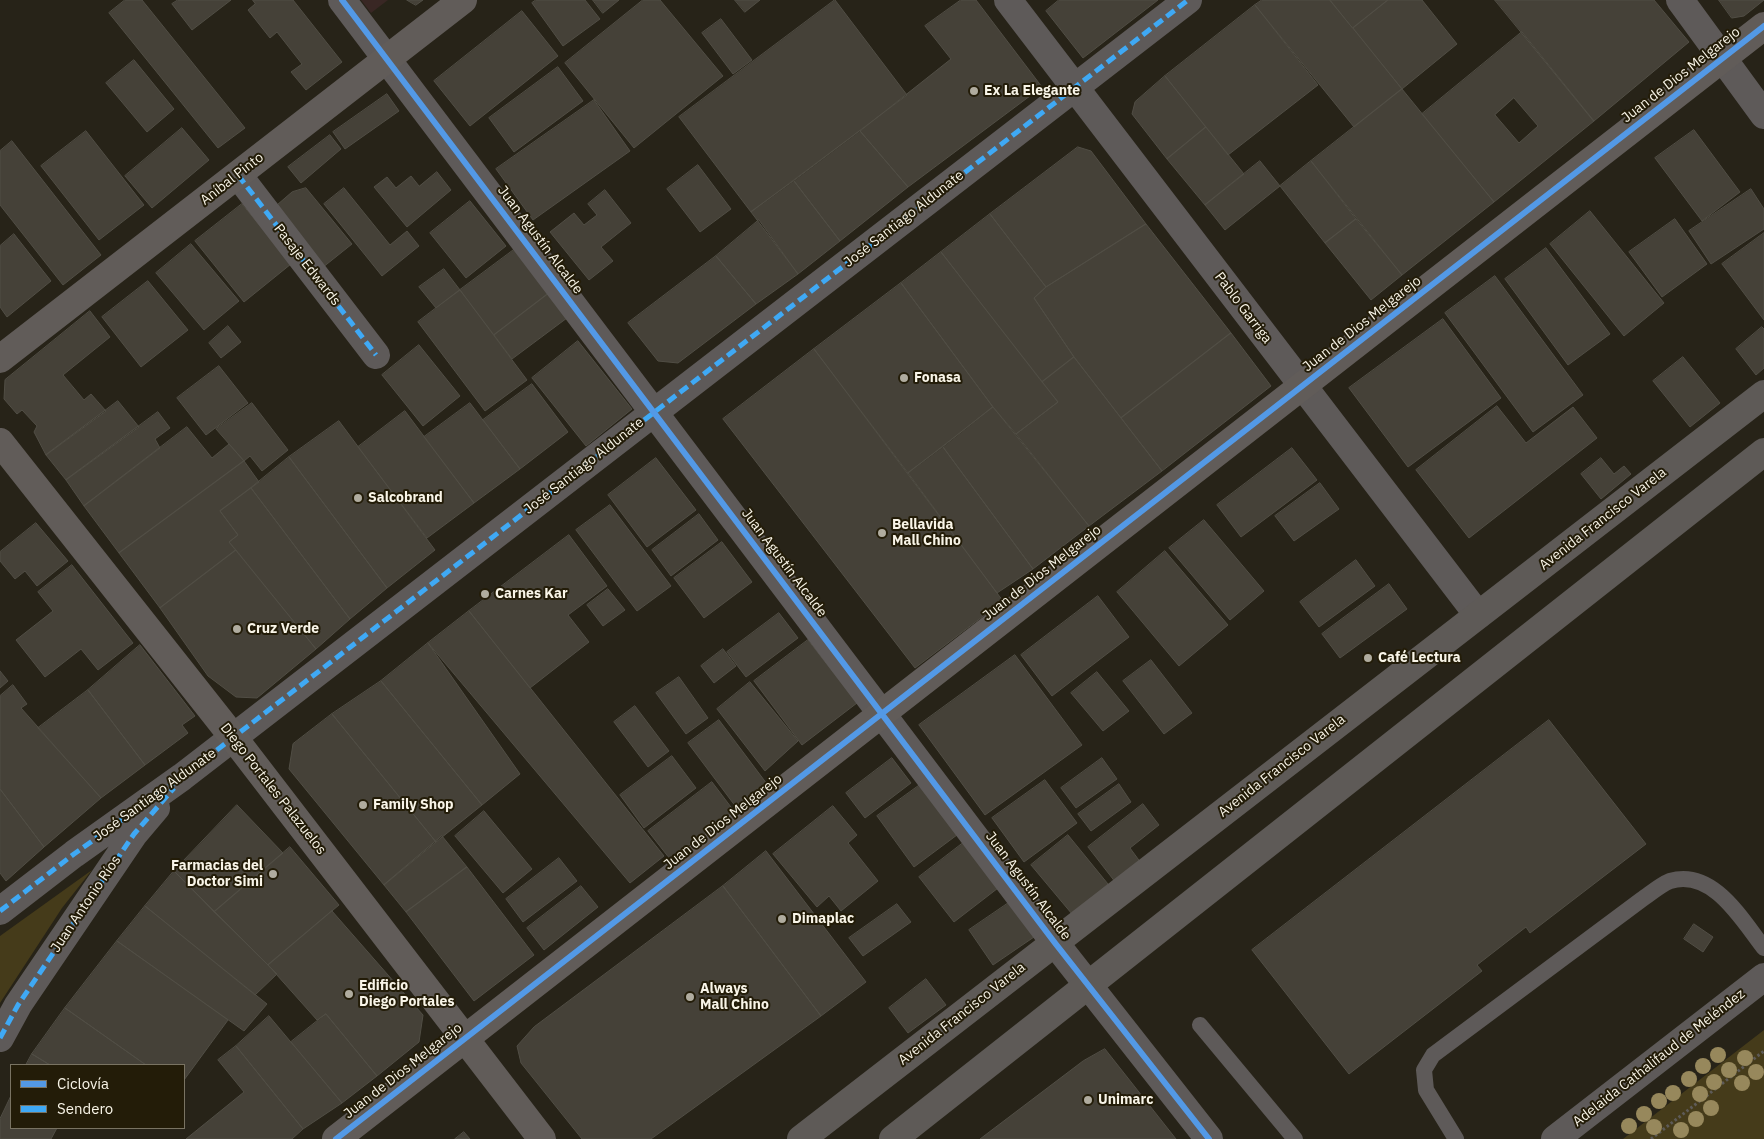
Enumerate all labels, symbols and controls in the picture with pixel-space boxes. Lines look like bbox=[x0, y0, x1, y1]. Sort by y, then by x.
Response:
street label: Juan de Dios Melgarejo bbox=[1618, 24, 1744, 126]
place label: Ex La Elegante bbox=[984, 83, 1080, 99]
marker: Ex La Elegante bbox=[968, 85, 980, 97]
street label: Aníbal Pinto bbox=[197, 149, 267, 209]
street label: José Santiago Aldunate bbox=[841, 167, 967, 271]
street label: Juan Agustín Alcalde bbox=[494, 182, 586, 298]
street label: Pasaje Edwards bbox=[270, 221, 344, 309]
street label: Pablo Garriga bbox=[1211, 269, 1275, 347]
street label: Juan de Dios Melgarejo bbox=[1299, 273, 1425, 375]
place label: Fonasa bbox=[914, 370, 961, 386]
marker: Fonasa bbox=[898, 372, 910, 384]
street label: José Santiago Aldunate bbox=[521, 414, 647, 518]
street label: Avenida Francisco Varela bbox=[1536, 464, 1670, 574]
place label: Salcobrand bbox=[368, 490, 443, 506]
marker: Salcobrand bbox=[352, 492, 364, 504]
street label: Juan Agustín Alcalde bbox=[738, 505, 830, 621]
place label: Bellavida Mall Chino bbox=[892, 517, 961, 550]
street label: Juan de Dios Melgarejo bbox=[979, 522, 1105, 624]
marker: Bellavida Mall Chino bbox=[876, 527, 888, 539]
place label: Carnes Kar bbox=[495, 586, 568, 602]
marker: Carnes Kar bbox=[479, 588, 491, 600]
place label: Cruz Verde bbox=[247, 621, 319, 637]
marker: Cruz Verde bbox=[231, 623, 243, 635]
place label: Café Lectura bbox=[1378, 650, 1461, 666]
marker: Café Lectura bbox=[1362, 652, 1374, 664]
street label: Avenida Francisco Varela bbox=[1215, 711, 1349, 821]
street label: Diego Portales Palazuelos bbox=[217, 720, 329, 858]
street label: José Santiago Aldunate bbox=[90, 745, 220, 845]
street label: Juan de Dios Melgarejo bbox=[660, 771, 786, 873]
place label: Family Shop bbox=[373, 797, 454, 813]
marker: Family Shop bbox=[357, 799, 369, 811]
street label: Juan Agustín Alcalde bbox=[982, 828, 1074, 944]
street label: Juan Antonio Ríos bbox=[47, 852, 125, 956]
place label: Farmacias del Doctor Simi bbox=[171, 858, 263, 890]
marker: Farmacias del Doctor Simi bbox=[267, 868, 279, 880]
place label: Dimaplac bbox=[792, 911, 854, 927]
marker: Dimaplac bbox=[776, 913, 788, 925]
street label: Avenida Francisco Varela bbox=[895, 959, 1029, 1069]
place label: Edificio Diego Portales bbox=[359, 978, 454, 1010]
place label: Always Mall Chino bbox=[700, 981, 769, 1014]
street label: Adelaida Cathalifaud de Meléndez bbox=[1570, 986, 1748, 1130]
marker: Edificio Diego Portales bbox=[343, 988, 355, 1000]
marker: Always Mall Chino bbox=[684, 991, 696, 1003]
street label: Juan de Dios Melgarejo bbox=[340, 1020, 466, 1122]
legend bbox=[10, 1064, 185, 1129]
text: Ciclovía bbox=[57, 1074, 109, 1093]
place label: Unimarc bbox=[1098, 1092, 1153, 1108]
marker: Unimarc bbox=[1082, 1094, 1094, 1106]
text: Sendero bbox=[57, 1099, 113, 1118]

